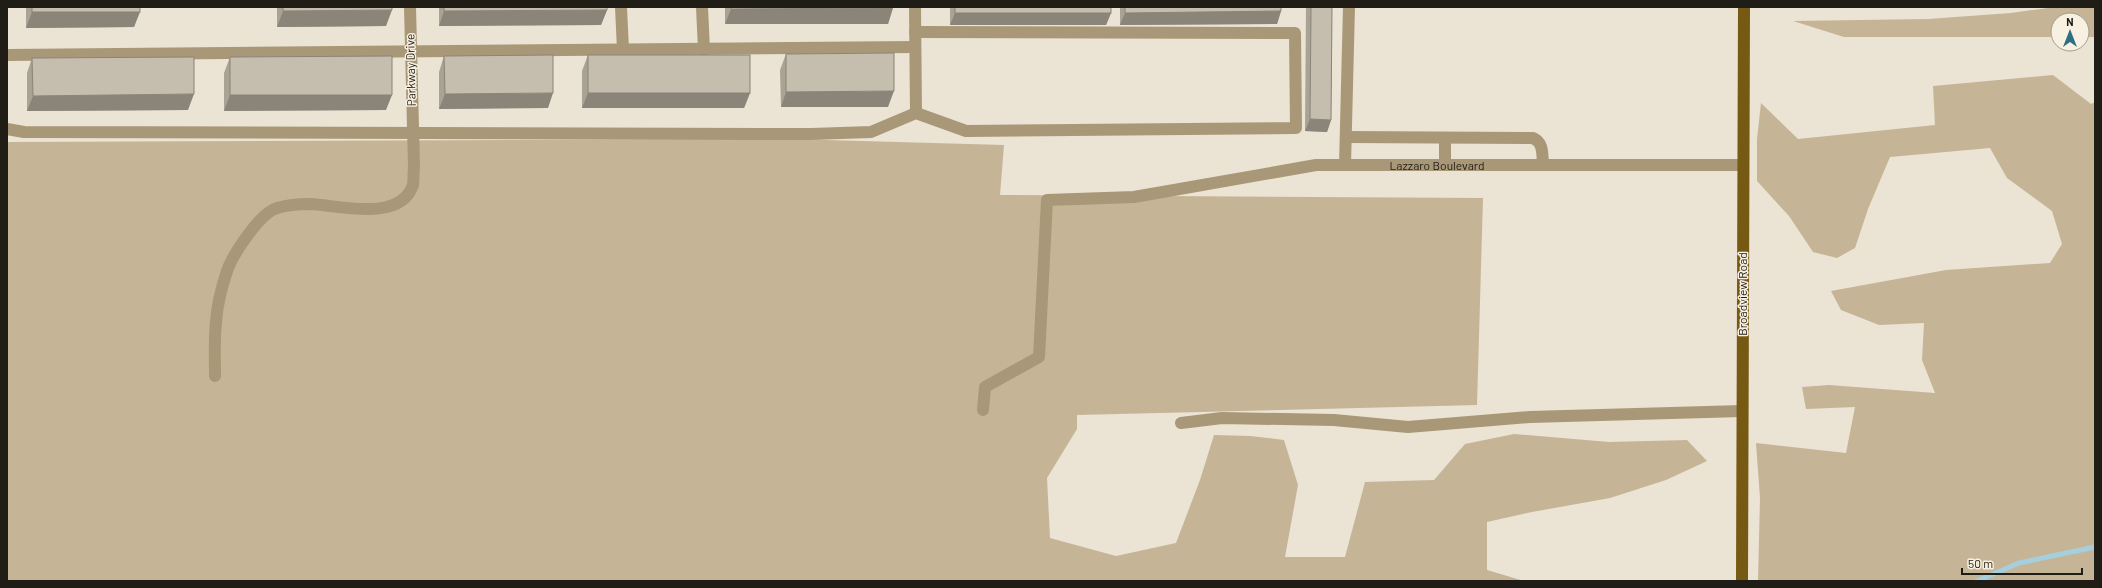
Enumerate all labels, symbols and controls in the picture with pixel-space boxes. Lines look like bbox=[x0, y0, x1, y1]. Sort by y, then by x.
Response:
north arrow bbox=[2050, 12, 2090, 52]
text: N bbox=[2066, 15, 2074, 28]
street label: Parkway Drive bbox=[402, 33, 418, 107]
street label: Lazzaro Boulevard bbox=[1389, 158, 1485, 172]
street label: Broadview Road bbox=[1735, 252, 1749, 336]
scale bar bbox=[1962, 550, 2082, 576]
text: 50 m bbox=[1968, 556, 1993, 570]

